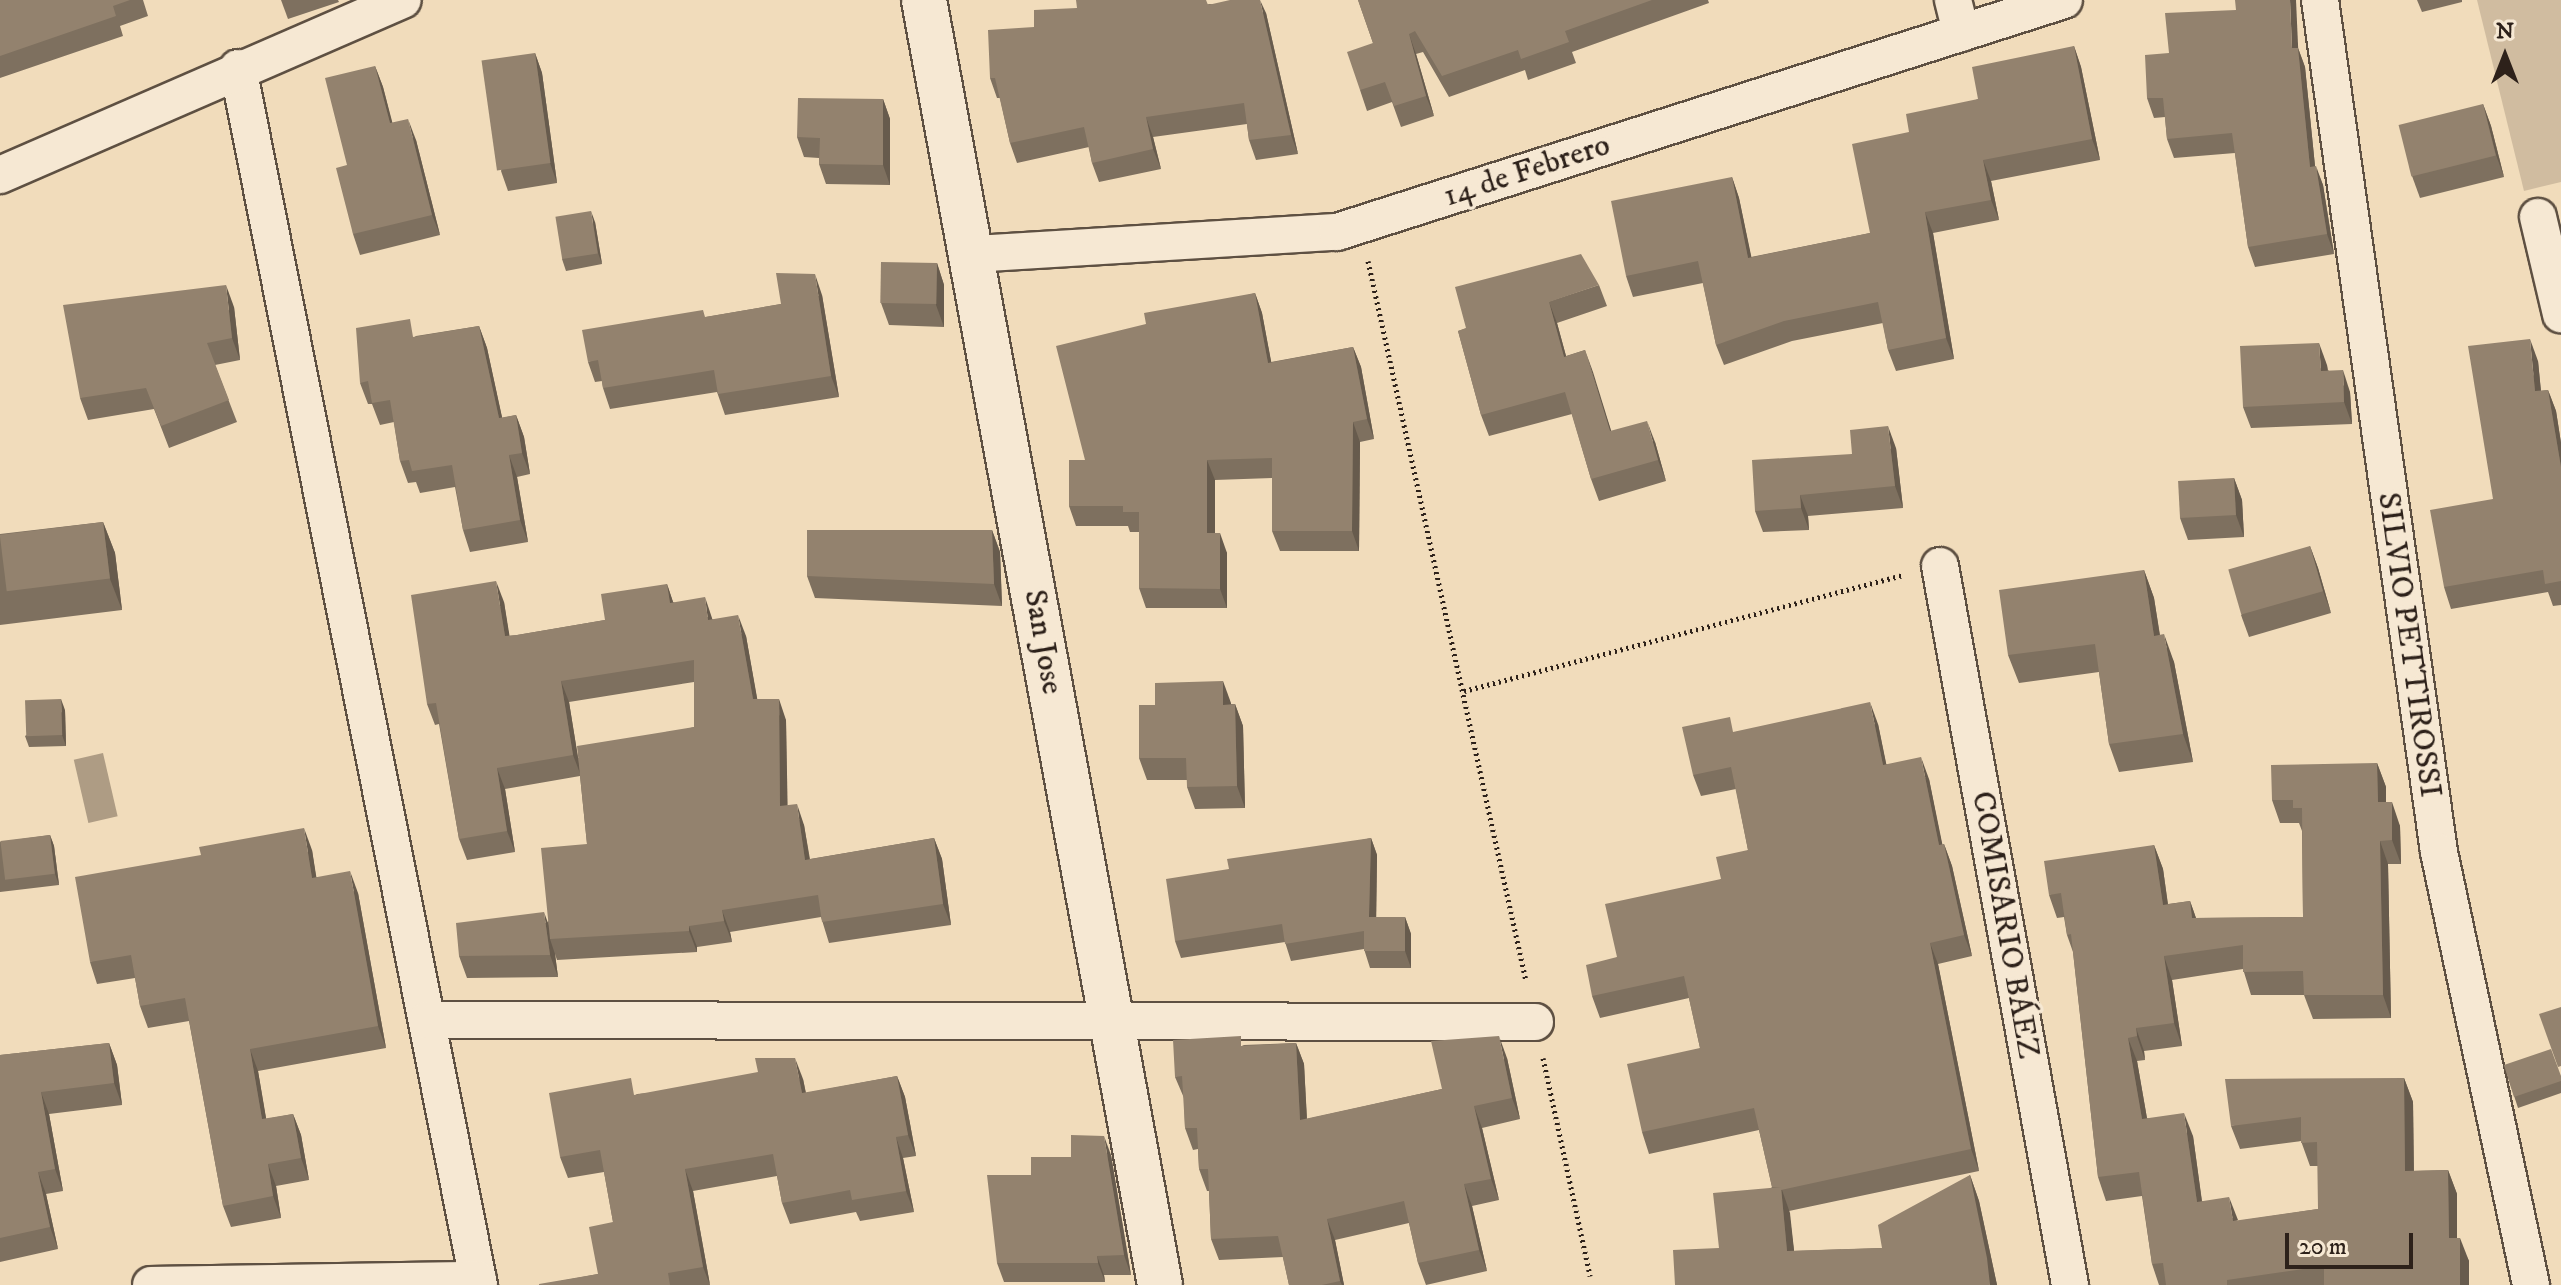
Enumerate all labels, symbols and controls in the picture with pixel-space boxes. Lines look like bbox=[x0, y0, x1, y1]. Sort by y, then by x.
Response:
north arrow bbox=[2465, 16, 2545, 96]
text: N bbox=[2496, 18, 2514, 45]
street label: 14 de Febrero bbox=[1439, 126, 1615, 216]
street label: SILVIO PETTIROSSI bbox=[2369, 490, 2449, 800]
street label: San Jose bbox=[1015, 587, 1071, 697]
street label: COMISARIO BÁEZ bbox=[1963, 788, 2047, 1062]
scale bar bbox=[2289, 1217, 2417, 1267]
text: 20 m bbox=[2299, 1232, 2347, 1262]

